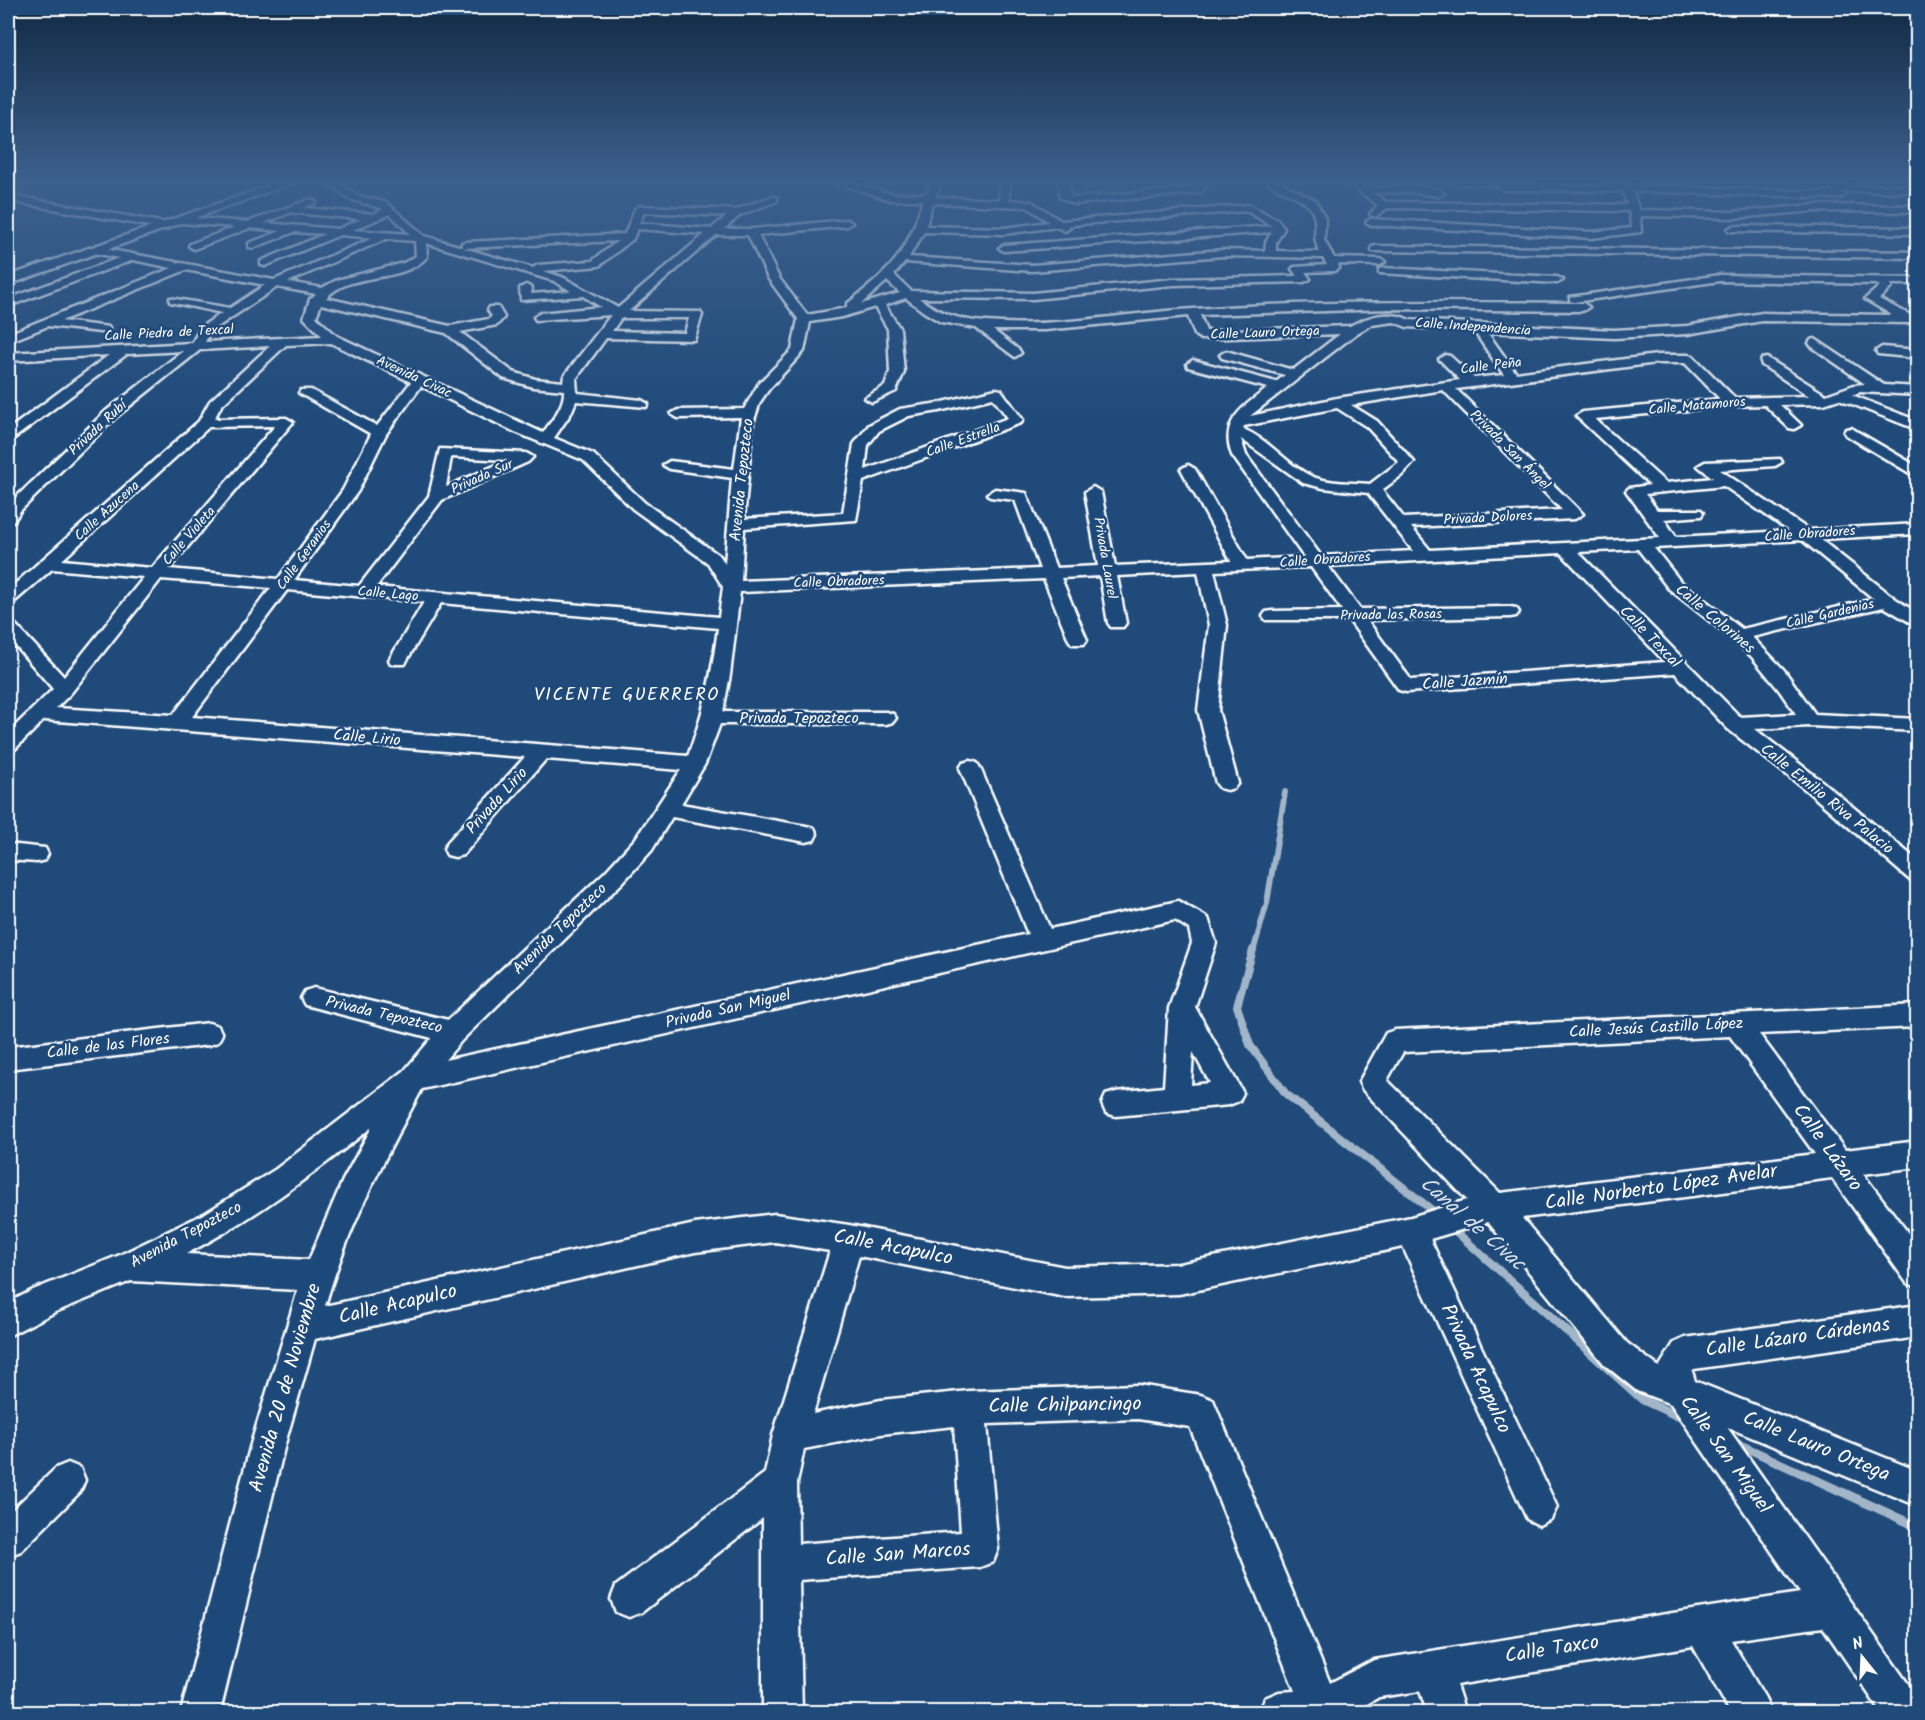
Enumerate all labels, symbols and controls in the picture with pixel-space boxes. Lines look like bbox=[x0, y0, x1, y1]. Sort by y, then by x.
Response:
street label: Calle Independencia bbox=[1414, 312, 1532, 342]
street label: Calle Piedra de Texcal bbox=[104, 319, 235, 347]
street label: Calle Lauro Ortega bbox=[1210, 320, 1320, 346]
street label: Avenida Civac bbox=[373, 350, 455, 404]
street label: Calle Peña bbox=[1459, 351, 1523, 381]
street label: Calle Matamoros bbox=[1647, 391, 1747, 421]
street label: Privada Rubí bbox=[64, 393, 134, 461]
street label: Privada San Ángel bbox=[1465, 405, 1556, 496]
street label: Calle Estrella bbox=[923, 416, 1003, 464]
street label: Avenida Tepozteco bbox=[723, 417, 761, 543]
street label: Privada Sur bbox=[447, 453, 518, 500]
street label: Calle Azucena bbox=[69, 475, 145, 547]
street label: Calle Violeta bbox=[157, 501, 221, 571]
street label: Privada Dolores bbox=[1443, 505, 1533, 531]
street label: Calle Geranios bbox=[271, 515, 337, 595]
street label: Privada Laurel bbox=[1087, 515, 1123, 601]
street label: Calle Obradores bbox=[1764, 520, 1856, 548]
street label: Calle Obradores bbox=[1279, 546, 1371, 574]
street label: Calle Obradores bbox=[793, 569, 885, 595]
street label: Calle Colorines bbox=[1669, 578, 1761, 660]
street label: Calle Lago bbox=[357, 580, 419, 608]
street label: Calle Gardenias bbox=[1784, 593, 1876, 635]
street label: Calle Texcal bbox=[1613, 600, 1687, 674]
street label: Privada las Rosas bbox=[1340, 603, 1442, 627]
street label: Calle Jazmín bbox=[1421, 667, 1509, 697]
district label: VICENTE GUERRERO bbox=[534, 681, 720, 710]
street label: Privada Tepozteco bbox=[739, 706, 859, 731]
street label: Calle Lirio bbox=[332, 723, 402, 753]
street label: Calle Emilio Riva Palacio bbox=[1755, 737, 1899, 861]
street label: Privada Lirio bbox=[460, 762, 534, 840]
street label: Avenida Tepozteco bbox=[507, 877, 613, 981]
street label: Privada San Miguel bbox=[663, 982, 793, 1036]
street label: Privada Tepozteco bbox=[323, 989, 445, 1041]
street label: Calle Jesús Castillo López bbox=[1568, 1011, 1744, 1045]
street label: Calle de las Flores bbox=[45, 1026, 171, 1066]
street label: Calle Lázaro bbox=[1784, 1097, 1870, 1199]
street label: Calle Norberto López Avelar bbox=[1543, 1156, 1781, 1220]
water label: Canal de Civac bbox=[1412, 1169, 1534, 1281]
street label: Avenida Tepozteco bbox=[126, 1195, 246, 1275]
street label: Calle Acapulco bbox=[831, 1221, 955, 1275]
street label: Calle Acapulco bbox=[336, 1276, 460, 1334]
street label: Avenida 20 de Noviembre bbox=[241, 1280, 331, 1496]
street label: Privada Acapulco bbox=[1431, 1299, 1519, 1439]
street label: Calle Lázaro Cárdenas bbox=[1704, 1309, 1893, 1367]
street label: Calle Chilpancingo bbox=[988, 1389, 1142, 1423]
street label: Calle San Miguel bbox=[1671, 1389, 1779, 1521]
street label: Calle Lauro Ortega bbox=[1738, 1403, 1894, 1491]
street label: Calle San Marcos bbox=[824, 1534, 972, 1576]
street label: Calle Taxco bbox=[1503, 1627, 1601, 1673]
north arrow bbox=[1832, 1627, 1892, 1687]
text: N bbox=[1849, 1631, 1866, 1658]

